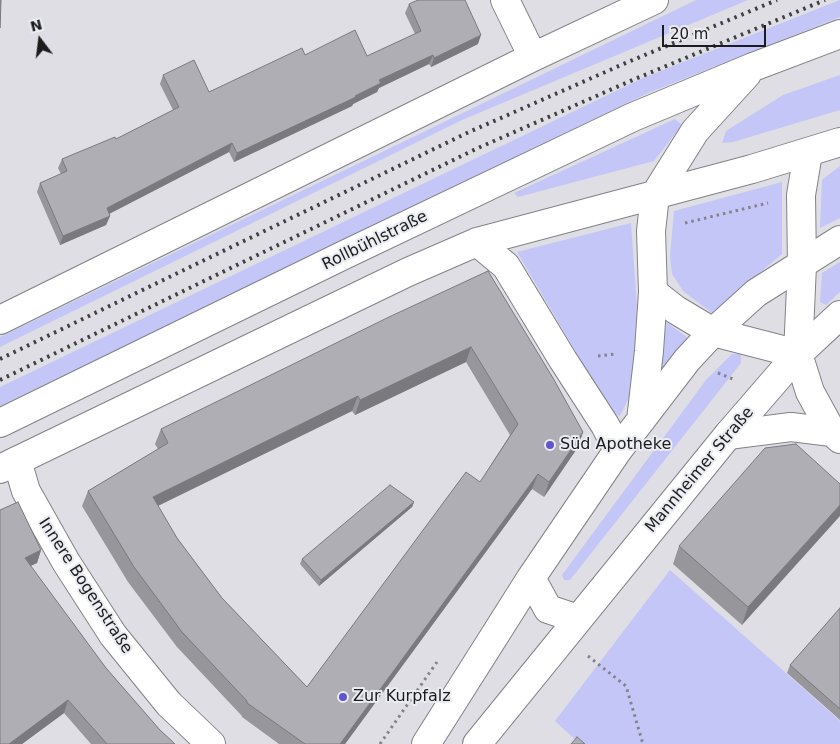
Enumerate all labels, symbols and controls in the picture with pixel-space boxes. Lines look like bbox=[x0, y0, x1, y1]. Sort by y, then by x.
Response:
north arrow bbox=[15, 15, 65, 65]
scale bar bbox=[665, 15, 769, 47]
text: N bbox=[28, 16, 44, 35]
text: 20 m bbox=[670, 25, 708, 43]
street label: Rollbühlstraße bbox=[319, 207, 431, 275]
street label: Mannheimer Straße bbox=[642, 403, 758, 537]
place label: Süd Apotheke bbox=[560, 435, 671, 455]
marker: Süd Apotheke bbox=[544, 439, 556, 451]
street label: Innere Bogenstraße bbox=[34, 515, 136, 657]
place label: Zur Kurpfalz bbox=[353, 687, 451, 707]
marker: Zur Kurpfalz bbox=[337, 691, 349, 703]

